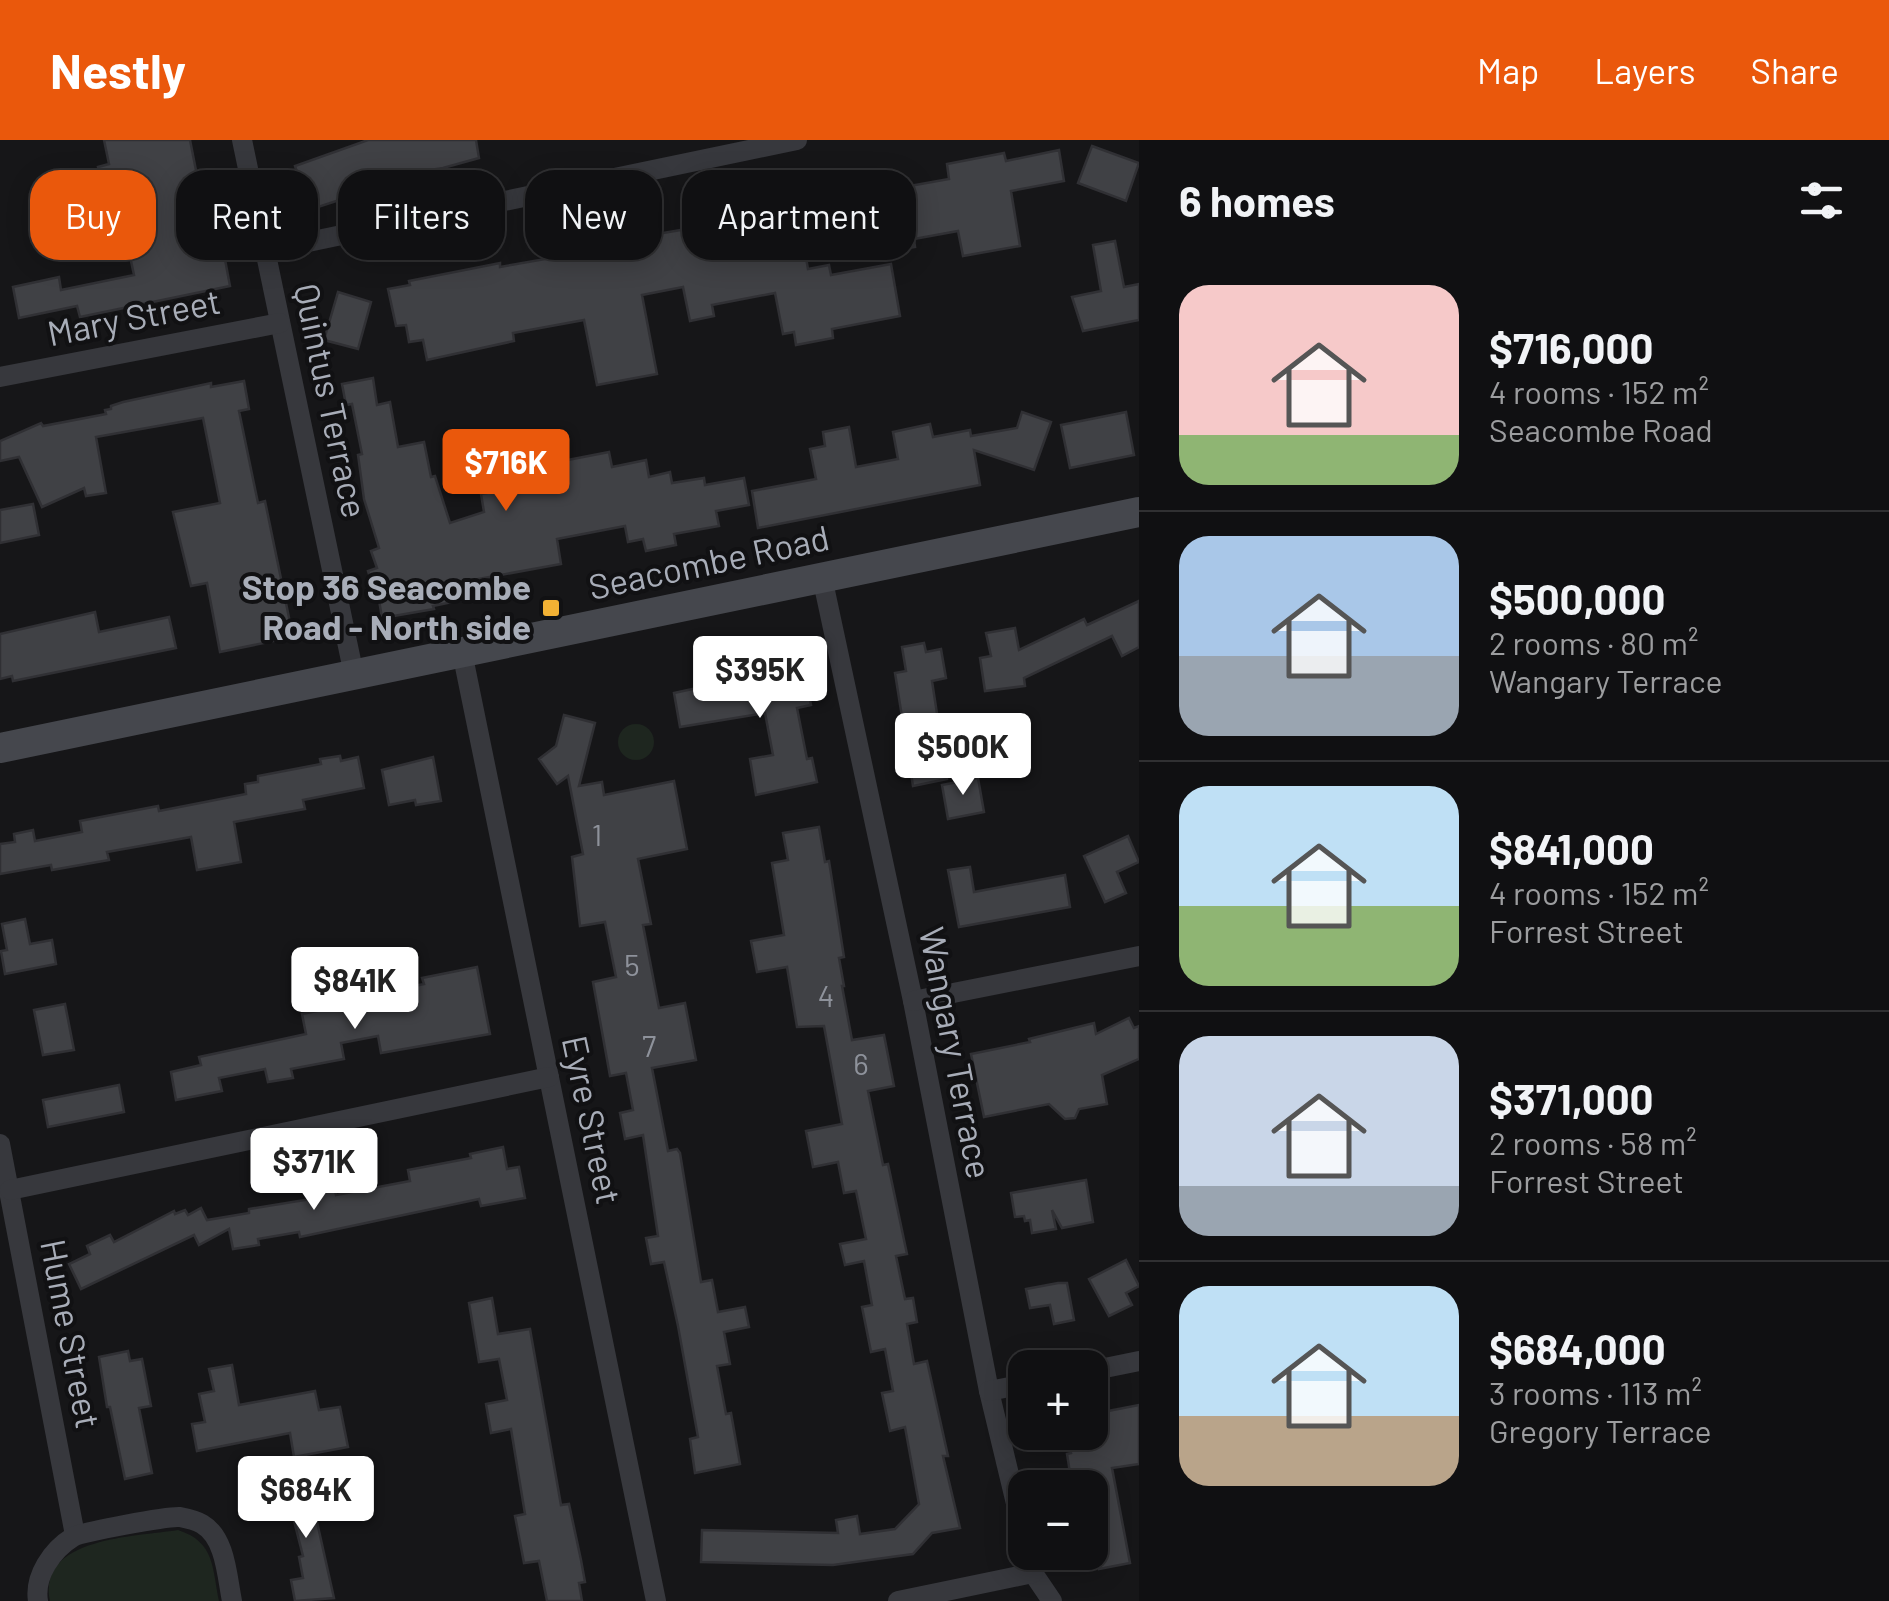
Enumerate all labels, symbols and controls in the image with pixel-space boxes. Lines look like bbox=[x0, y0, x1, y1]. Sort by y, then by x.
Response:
text: Nestly bbox=[50, 41, 186, 99]
text: Map bbox=[1477, 49, 1539, 91]
text: Layers bbox=[1594, 49, 1696, 91]
text: Share bbox=[1751, 49, 1839, 91]
chip: Buy bbox=[30, 170, 156, 260]
chip: Rent bbox=[176, 170, 318, 260]
chip: Filters bbox=[338, 170, 505, 260]
chip: New bbox=[525, 170, 662, 260]
chip: Apartment bbox=[682, 170, 916, 260]
icon: filters bbox=[1794, 173, 1849, 228]
text: 6 homes bbox=[1179, 175, 1335, 225]
street label: Mary Street bbox=[44, 279, 224, 353]
street label: Quintus Terrace bbox=[287, 280, 377, 521]
text: $716,000 bbox=[1489, 322, 1653, 372]
icon: home bbox=[1259, 325, 1379, 445]
text: 4 rooms · 152 m² bbox=[1489, 372, 1709, 410]
text: Seacombe Road bbox=[1489, 410, 1713, 448]
pin: $716K bbox=[436, 429, 576, 514]
text: $716K bbox=[465, 442, 547, 480]
street label: Seacombe Road bbox=[584, 515, 833, 607]
place label: Stop 36 Seacombe Road - North side bbox=[242, 565, 531, 647]
text: $500,000 bbox=[1489, 573, 1665, 623]
icon: home bbox=[1259, 576, 1379, 696]
marker: Stop 36 Seacombe Road - North side bbox=[540, 597, 562, 619]
text: 2 rooms · 80 m² bbox=[1489, 623, 1698, 661]
pin: $395K bbox=[690, 636, 830, 721]
text: $395K bbox=[715, 649, 805, 687]
text: Wangary Terrace bbox=[1489, 661, 1723, 699]
pin: $500K bbox=[893, 713, 1033, 798]
text: $500K bbox=[917, 726, 1009, 764]
house number: 1 bbox=[592, 816, 602, 852]
text: $841,000 bbox=[1489, 823, 1654, 873]
icon: home bbox=[1259, 826, 1379, 946]
text: 4 rooms · 152 m² bbox=[1489, 873, 1709, 911]
text: Forrest Street bbox=[1489, 911, 1684, 949]
street label: Wangary Terrace bbox=[912, 923, 1002, 1182]
house number: 5 bbox=[624, 946, 640, 982]
pin: $841K bbox=[285, 947, 425, 1032]
text: $841K bbox=[313, 960, 397, 998]
house number: 4 bbox=[818, 977, 834, 1013]
house number: 7 bbox=[642, 1027, 656, 1063]
street label: Eyre Street bbox=[555, 1032, 631, 1208]
house number: 6 bbox=[853, 1045, 869, 1081]
text: $371,000 bbox=[1489, 1073, 1654, 1123]
icon: home bbox=[1259, 1076, 1379, 1196]
text: 2 rooms · 58 m² bbox=[1489, 1123, 1697, 1161]
pin: $371K bbox=[244, 1128, 384, 1213]
text: $371K bbox=[272, 1141, 356, 1179]
text: Forrest Street bbox=[1489, 1161, 1684, 1199]
street label: Hume Street bbox=[33, 1236, 111, 1432]
text: $684,000 bbox=[1489, 1323, 1666, 1373]
icon: home bbox=[1259, 1326, 1379, 1446]
map controls bbox=[1008, 1350, 1108, 1570]
button: + bbox=[1008, 1350, 1108, 1450]
text: 3 rooms · 113 m² bbox=[1489, 1373, 1702, 1411]
text: Gregory Terrace bbox=[1489, 1411, 1712, 1449]
pin: $684K bbox=[236, 1456, 376, 1541]
text: $684K bbox=[260, 1469, 352, 1507]
button: − bbox=[1008, 1470, 1108, 1570]

